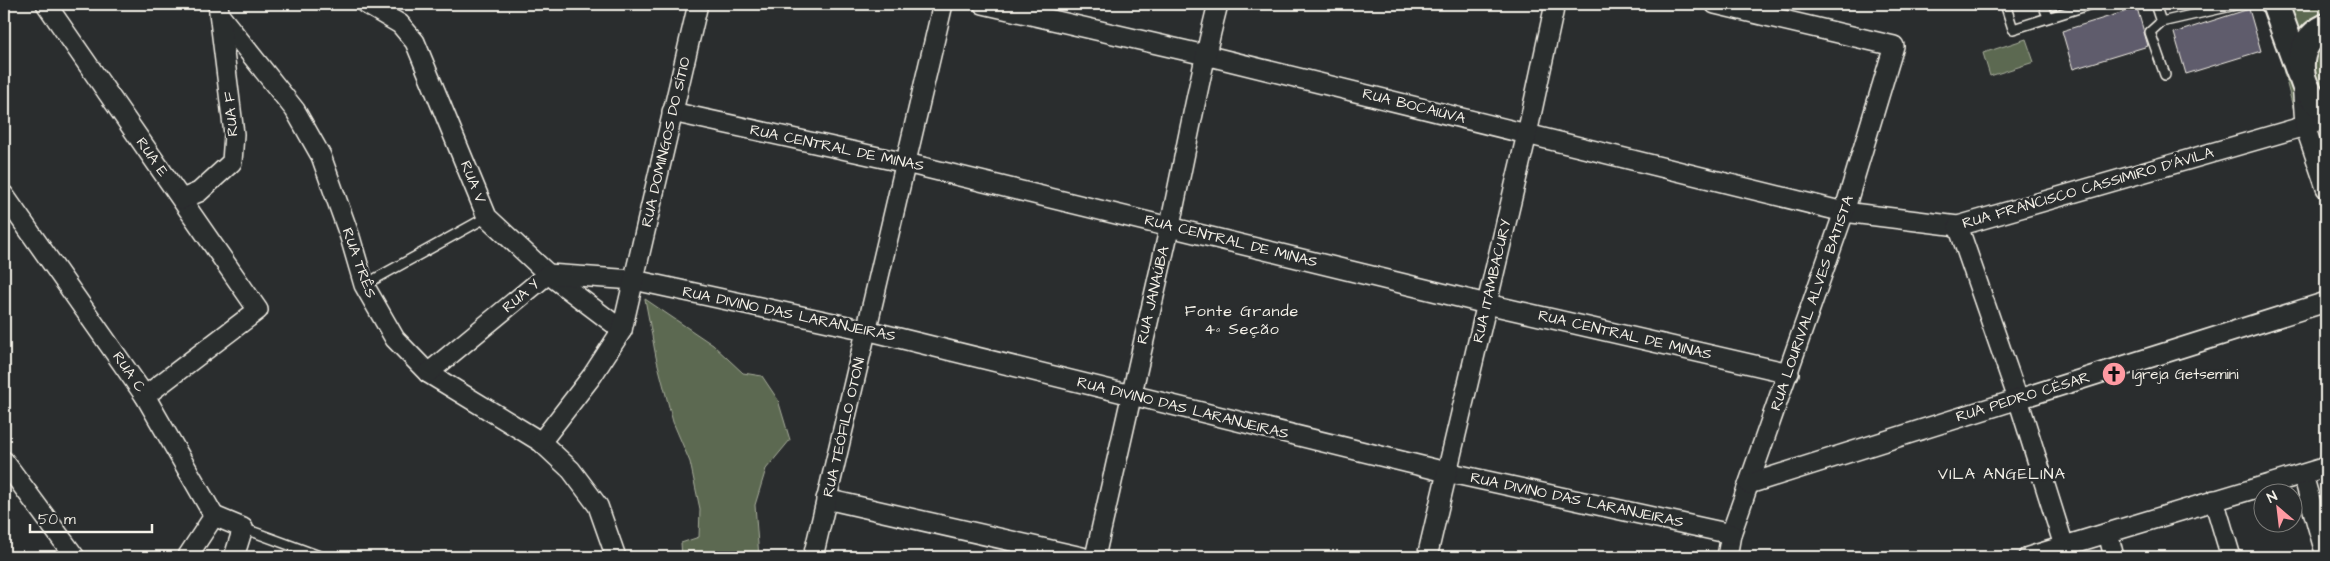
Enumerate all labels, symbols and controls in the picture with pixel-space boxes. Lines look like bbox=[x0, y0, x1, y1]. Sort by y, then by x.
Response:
street label: RUA DOMINGOS DO SÍTIO bbox=[636, 55, 696, 229]
street label: RUA BOCAIÚVA bbox=[1360, 83, 1468, 129]
street label: RUA F bbox=[219, 90, 243, 137]
street label: RUA CENTRAL DE MINAS bbox=[748, 119, 926, 177]
street label: RUA E bbox=[131, 133, 173, 181]
street label: RUA FRANCISCO CASSIMIRO D'ÁVILA bbox=[1960, 142, 2217, 234]
street label: RUA V bbox=[455, 158, 491, 207]
street label: RUA LOURIVAL ALVES BATISTA bbox=[1765, 192, 1859, 413]
street label: RUA CENTRAL DE MINAS bbox=[1142, 209, 1320, 273]
street label: RUA ITAMBACURY bbox=[1468, 217, 1516, 345]
street label: RUA TRÊS bbox=[337, 225, 382, 301]
street label: RUA JANAÚBA bbox=[1132, 244, 1175, 346]
street label: RUA Y bbox=[498, 274, 544, 318]
street label: RUA DIVINO DAS LARANJEIRAS bbox=[680, 281, 898, 347]
district label: Fonte Grande 4ª Seção bbox=[1185, 300, 1299, 340]
street label: RUA CENTRAL DE MINAS bbox=[1536, 305, 1714, 365]
street label: RUA C bbox=[107, 347, 151, 397]
street label: RUA TEÓFILO OTONI bbox=[818, 355, 870, 499]
church icon: Igreja Getsemini bbox=[2101, 361, 2127, 387]
place label: Igreja Getsemini bbox=[2132, 364, 2239, 386]
street label: RUA PEDRO CÉSAR bbox=[1953, 367, 2093, 427]
street label: RUA DIVINO DAS LARANJEIRAS bbox=[1075, 371, 1291, 445]
district label: VILA ANGELINA bbox=[1938, 463, 2066, 485]
street label: RUA DIVINO DAS LARANJEIRAS bbox=[1468, 467, 1686, 533]
north arrow bbox=[2252, 484, 2302, 534]
text: N bbox=[2264, 486, 2281, 508]
scale bar bbox=[30, 501, 152, 533]
text: 50 m bbox=[38, 509, 76, 530]

